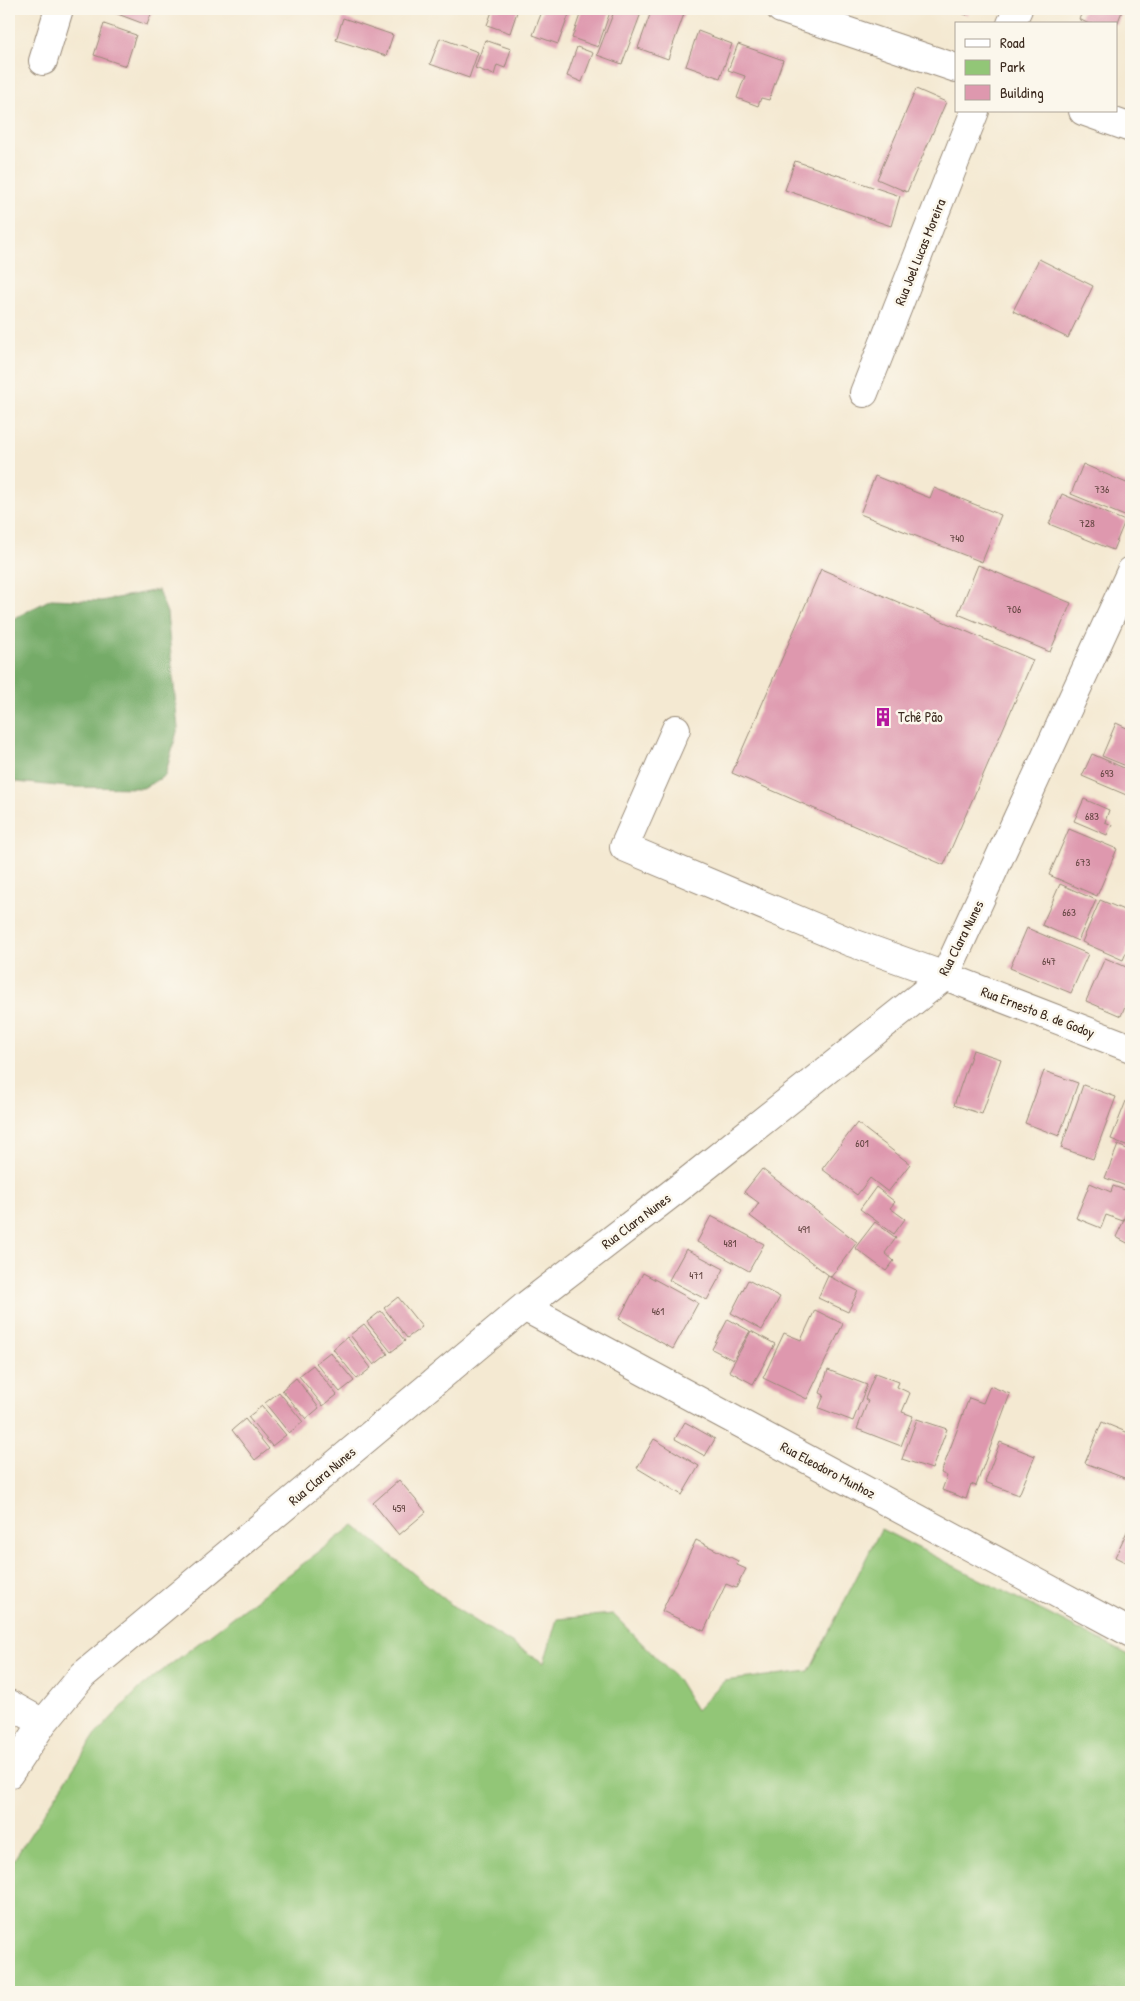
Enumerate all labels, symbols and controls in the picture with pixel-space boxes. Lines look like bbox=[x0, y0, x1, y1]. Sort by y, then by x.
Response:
legend bbox=[955, 22, 1118, 112]
text: Road bbox=[1000, 32, 1025, 53]
text: Park bbox=[1000, 56, 1025, 77]
text: Building bbox=[1000, 82, 1044, 103]
street label: Rua Joel Lucas Moreira bbox=[890, 195, 950, 308]
house number: 736 bbox=[1095, 482, 1110, 496]
house number: 728 bbox=[1079, 516, 1095, 530]
house number: 740 bbox=[950, 531, 964, 545]
house number: 706 bbox=[1007, 602, 1022, 616]
building icon: Tchê Pão bbox=[872, 706, 894, 728]
place label: Tchê Pão bbox=[898, 707, 943, 726]
house number: 693 bbox=[1100, 766, 1114, 780]
house number: 683 bbox=[1085, 809, 1099, 823]
house number: 673 bbox=[1076, 855, 1090, 869]
street label: Rua Clara Nunes bbox=[933, 897, 988, 979]
house number: 663 bbox=[1062, 905, 1076, 919]
house number: 647 bbox=[1042, 954, 1056, 968]
street label: Rua Ernesto B. de Godoy bbox=[978, 981, 1098, 1043]
house number: 601 bbox=[855, 1136, 869, 1150]
street label: Rua Clara Nunes bbox=[597, 1188, 674, 1253]
house number: 491 bbox=[798, 1222, 810, 1236]
house number: 481 bbox=[724, 1236, 736, 1250]
house number: 471 bbox=[689, 1268, 703, 1282]
house number: 461 bbox=[652, 1304, 664, 1318]
street label: Rua Eleodoro Munhoz bbox=[777, 1437, 879, 1503]
street label: Rua Clara Nunes bbox=[284, 1442, 359, 1509]
house number: 459 bbox=[393, 1501, 405, 1515]

